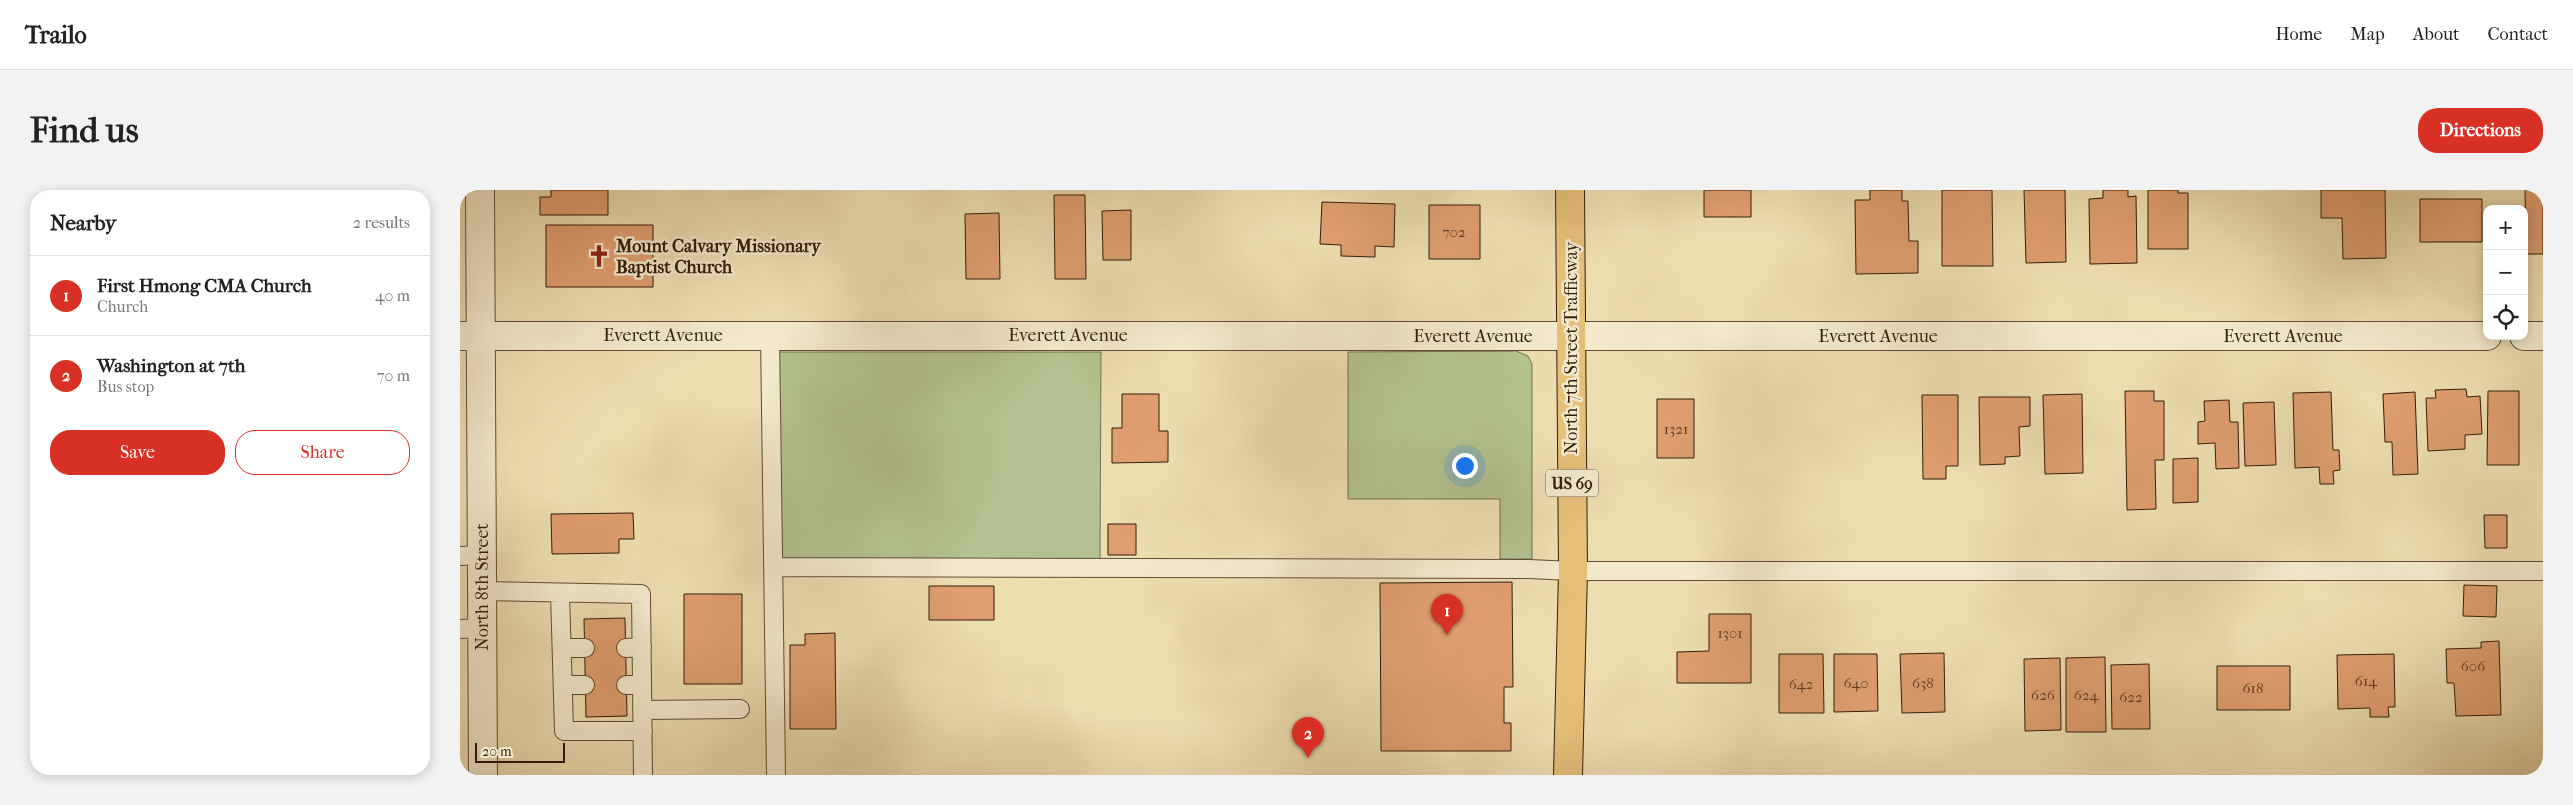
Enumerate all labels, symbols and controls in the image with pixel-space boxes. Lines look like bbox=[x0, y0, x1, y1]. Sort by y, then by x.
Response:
text: Trailo bbox=[25, 21, 87, 49]
text: Home bbox=[2275, 24, 2322, 45]
text: Map bbox=[2350, 24, 2385, 45]
text: About bbox=[2413, 24, 2459, 45]
text: Contact bbox=[2487, 24, 2548, 45]
button: Directions bbox=[2418, 108, 2543, 153]
text: Find us bbox=[30, 110, 139, 151]
map controls bbox=[2483, 205, 2528, 340]
button: + bbox=[2483, 205, 2528, 250]
text: Nearby bbox=[50, 211, 116, 235]
text: 2 results bbox=[353, 213, 410, 232]
house number: 702 bbox=[1442, 223, 1466, 241]
place label: Mount Calvary Missionary Baptist Church bbox=[615, 236, 822, 278]
street label: North 7th Street Trafficway bbox=[1561, 240, 1582, 454]
church icon: Mount Calvary Missionary Baptist Church bbox=[586, 243, 612, 269]
button: − bbox=[2483, 250, 2528, 295]
text: First Hmong CMA Church bbox=[97, 275, 312, 297]
text: 1 bbox=[63, 286, 69, 305]
text: 40 m bbox=[375, 286, 410, 305]
button: locate bbox=[2483, 295, 2528, 340]
text: Church bbox=[97, 297, 148, 316]
street label: Everett Avenue bbox=[603, 325, 723, 346]
street label: Everett Avenue bbox=[1008, 325, 1128, 346]
street label: Everett Avenue bbox=[1413, 326, 1533, 347]
street label: Everett Avenue bbox=[1818, 326, 1938, 347]
street label: Everett Avenue bbox=[2223, 326, 2343, 347]
text: Washington at 7th bbox=[97, 355, 245, 377]
text: 2 bbox=[62, 366, 70, 385]
text: 70 m bbox=[377, 366, 410, 385]
text: Bus stop bbox=[97, 377, 154, 396]
house number: 1321 bbox=[1664, 420, 1688, 438]
button: Save bbox=[50, 430, 225, 475]
button: Share bbox=[235, 430, 410, 475]
your location bbox=[1452, 453, 1478, 479]
road number: US 69 bbox=[1546, 470, 1598, 496]
street label: North 8th Street bbox=[472, 523, 493, 651]
pin: 1 bbox=[1431, 594, 1463, 635]
house number: 1301 bbox=[1717, 624, 1743, 642]
house number: 606 bbox=[2461, 657, 2486, 675]
house number: 614 bbox=[2355, 672, 2378, 690]
house number: 640 bbox=[1843, 674, 1869, 692]
house number: 638 bbox=[1912, 674, 1934, 692]
house number: 642 bbox=[1789, 675, 1814, 693]
house number: 618 bbox=[2243, 679, 2263, 697]
house number: 626 bbox=[2031, 686, 2056, 704]
house number: 624 bbox=[2074, 686, 2099, 704]
house number: 622 bbox=[2119, 688, 2143, 706]
pin: 2 bbox=[1292, 717, 1324, 758]
scale bar bbox=[475, 740, 565, 763]
text: 20 m bbox=[482, 743, 512, 760]

